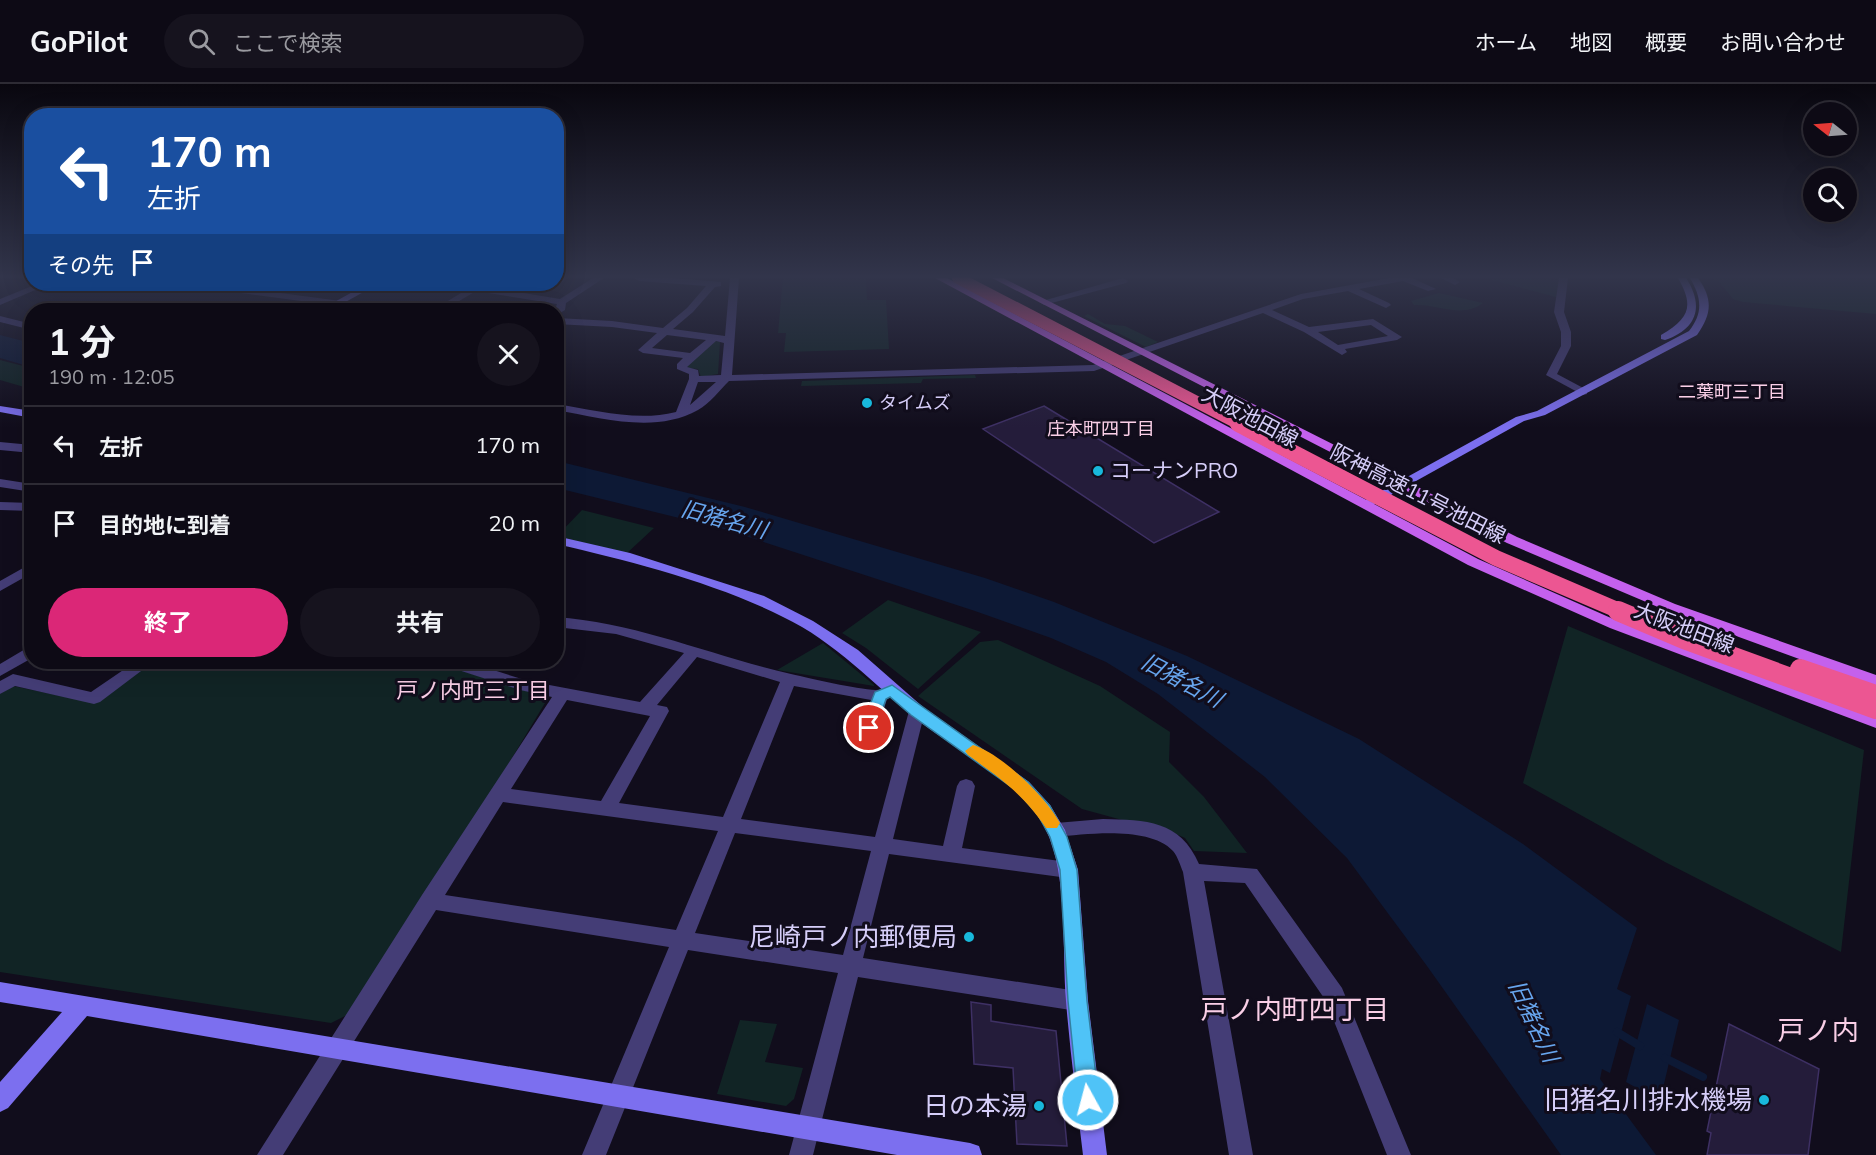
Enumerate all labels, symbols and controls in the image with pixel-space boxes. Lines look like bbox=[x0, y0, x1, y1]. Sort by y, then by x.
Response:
search box bbox=[164, 14, 584, 68]
text: GoPilot bbox=[30, 24, 128, 59]
icon: search bbox=[185, 25, 218, 58]
text: ここで検索 bbox=[233, 29, 343, 57]
text: ホーム bbox=[1475, 29, 1537, 55]
text: 地図 bbox=[1570, 29, 1612, 55]
text: 概要 bbox=[1645, 29, 1687, 55]
text: お問い合わせ bbox=[1720, 29, 1846, 55]
north arrow bbox=[1803, 102, 1857, 156]
map controls bbox=[1803, 102, 1857, 222]
text: 170 m bbox=[147, 125, 272, 178]
icon: left bbox=[48, 132, 126, 210]
button: search bbox=[1803, 168, 1857, 222]
text: 左折 bbox=[147, 181, 201, 215]
icon: arrive bbox=[126, 246, 159, 279]
text: その先 bbox=[48, 251, 114, 279]
text: 1 分 bbox=[48, 319, 115, 364]
button: close bbox=[477, 323, 540, 386]
text: 190 m · 12:05 bbox=[48, 364, 174, 389]
street label: 大阪池田線 bbox=[1198, 380, 1303, 452]
district label: 二葉町三丁目 bbox=[1678, 380, 1786, 403]
place label: タイムズ bbox=[879, 391, 951, 414]
marker: タイムズ bbox=[860, 396, 874, 410]
district label: 庄本町四丁目 bbox=[1047, 417, 1155, 440]
icon: left bbox=[48, 429, 81, 462]
text: 170 m bbox=[475, 431, 540, 459]
text: 左折 bbox=[99, 433, 143, 461]
street label: 阪神高速11号池田線 bbox=[1326, 438, 1510, 549]
place label: コーナンPRO bbox=[1110, 457, 1238, 483]
marker: コーナンPRO bbox=[1091, 464, 1105, 478]
water label: 旧猪名川 bbox=[678, 494, 772, 544]
icon: arrive bbox=[48, 507, 81, 540]
text: 20 m bbox=[489, 509, 540, 537]
text: 目的地に到着 bbox=[99, 511, 231, 539]
button: 終了 bbox=[48, 588, 288, 657]
button: 共有 bbox=[300, 588, 540, 657]
street label: 大阪池田線 bbox=[1631, 596, 1738, 658]
water label: 旧猪名川 bbox=[1137, 647, 1229, 714]
district label: 戸ノ内町三丁目 bbox=[396, 676, 550, 704]
pin bbox=[843, 702, 894, 753]
icon: arrive bbox=[852, 711, 885, 744]
place label: 尼崎戸ノ内郵便局 bbox=[749, 920, 957, 953]
marker: 尼崎戸ノ内郵便局 bbox=[962, 930, 976, 944]
water label: 旧猪名川 bbox=[1503, 975, 1566, 1069]
district label: 戸ノ内町四丁目 bbox=[1201, 992, 1390, 1026]
district label: 戸ノ内 bbox=[1778, 1013, 1859, 1047]
position arrow bbox=[1056, 1068, 1120, 1132]
place label: 旧猪名川排水機場 bbox=[1544, 1083, 1752, 1116]
place label: 日の本湯 bbox=[923, 1089, 1027, 1122]
marker: 旧猪名川排水機場 bbox=[1757, 1093, 1771, 1107]
marker: 日の本湯 bbox=[1032, 1099, 1046, 1113]

